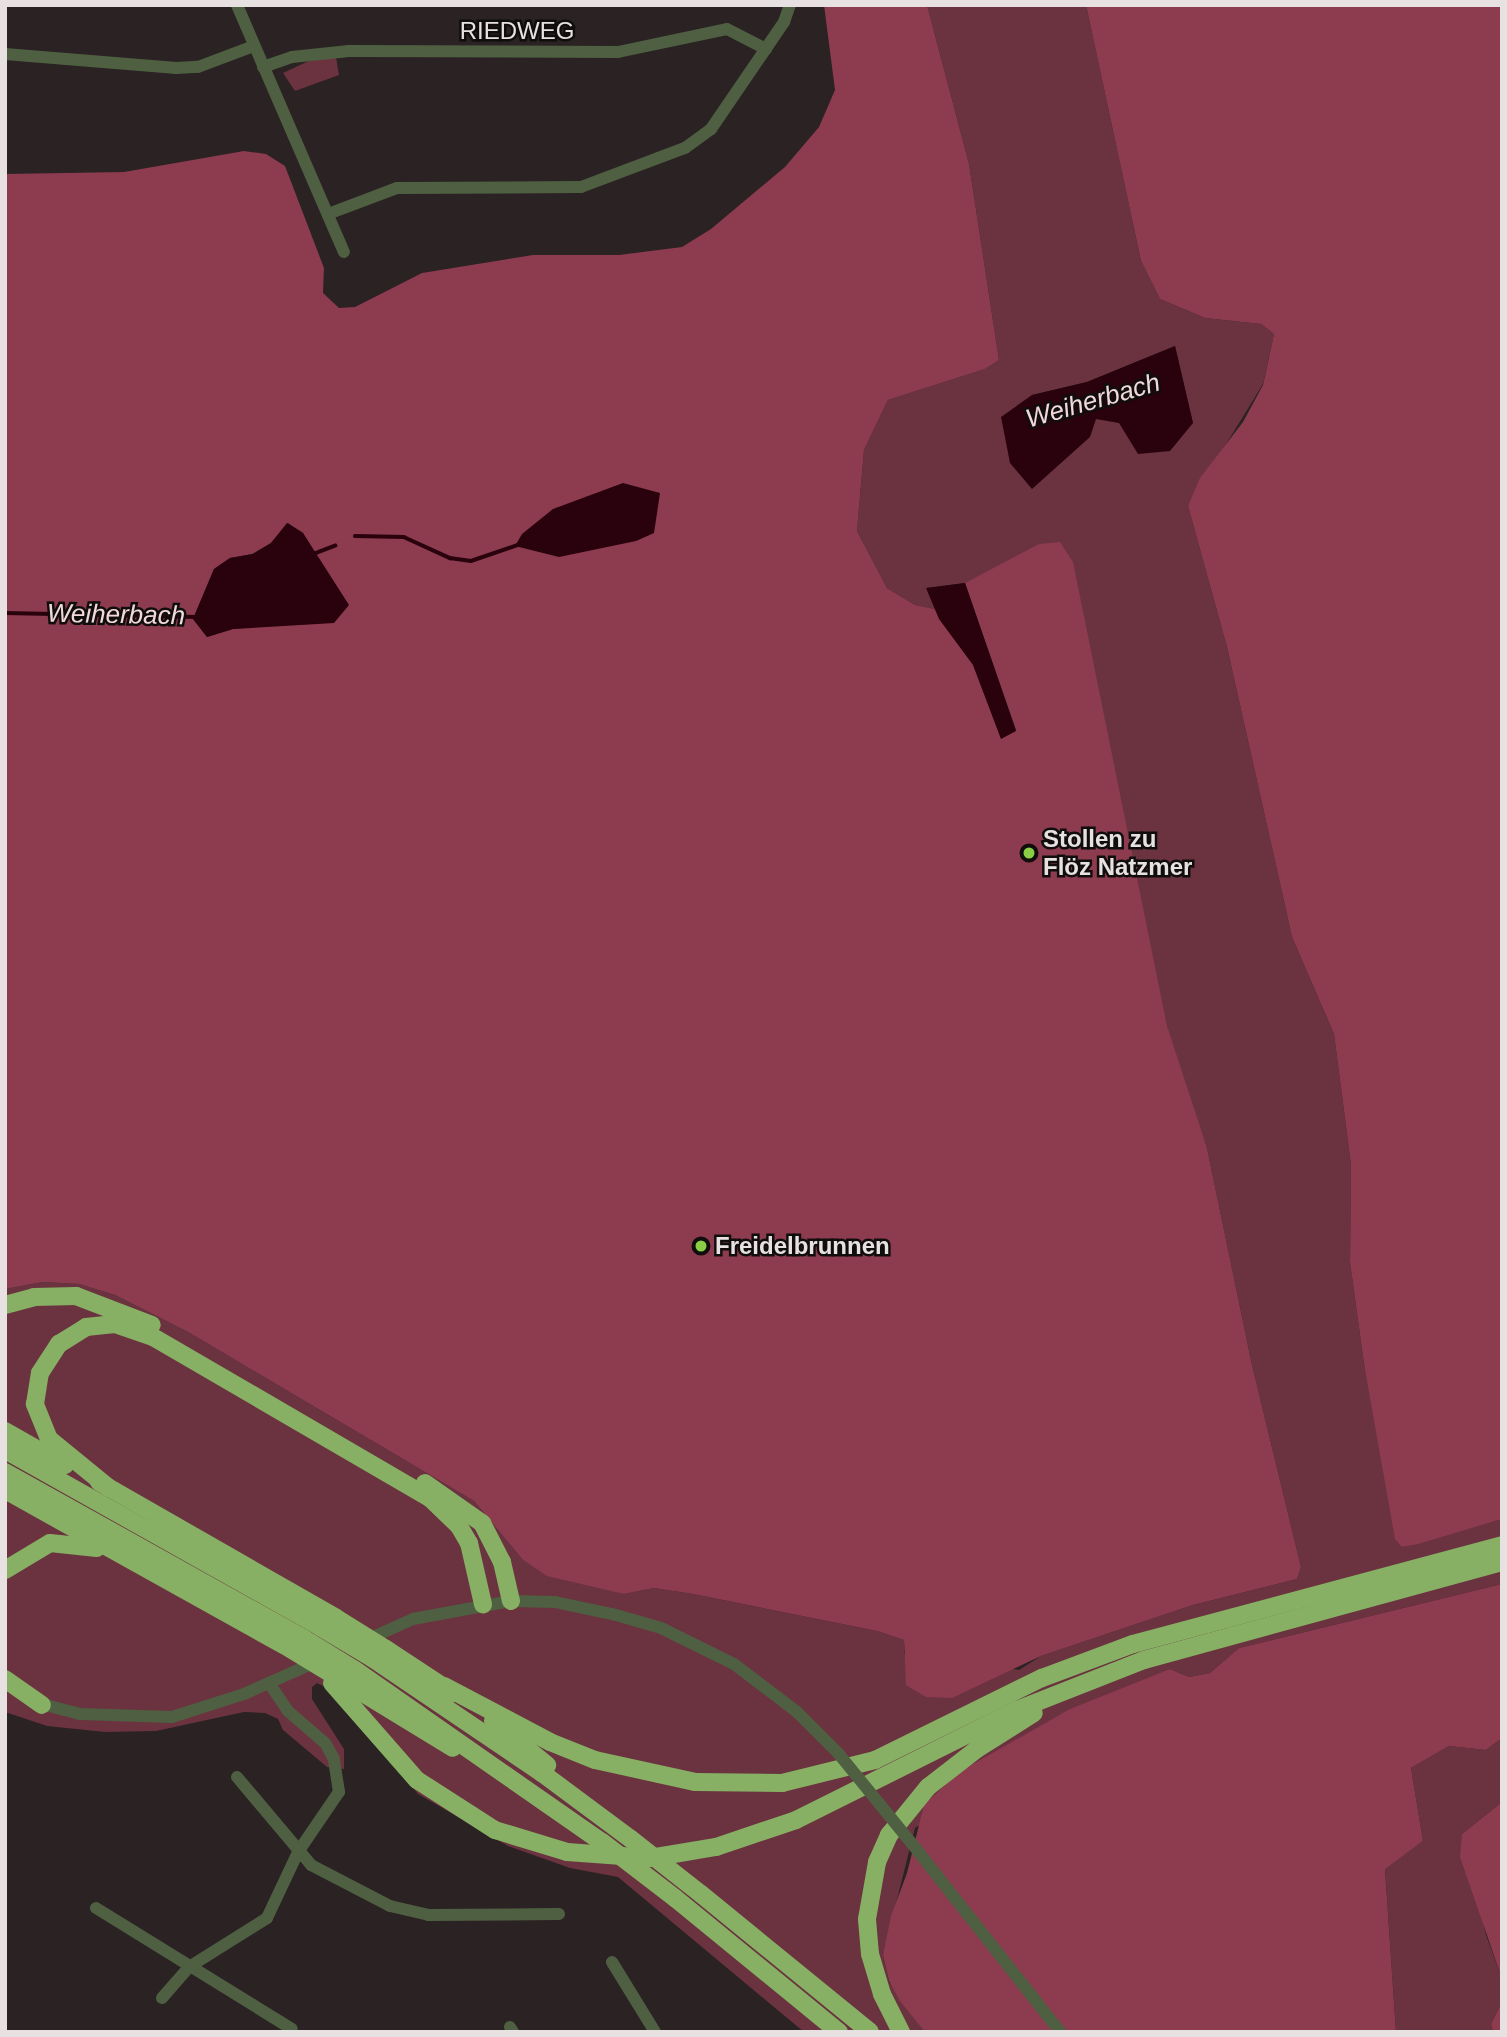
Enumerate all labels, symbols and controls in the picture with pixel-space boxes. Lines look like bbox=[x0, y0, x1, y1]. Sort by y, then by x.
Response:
street label: RIEDWEG bbox=[460, 17, 574, 45]
water label: Weiherbach bbox=[1022, 367, 1164, 435]
water label: Weiherbach bbox=[47, 598, 185, 632]
place label: Stollen zu Flöz Natzmer bbox=[1043, 825, 1192, 881]
marker: Stollen zu Flöz Natzmer bbox=[1021, 845, 1037, 861]
place label: Freidelbrunnen bbox=[715, 1232, 890, 1260]
marker: Freidelbrunnen bbox=[693, 1238, 709, 1254]

